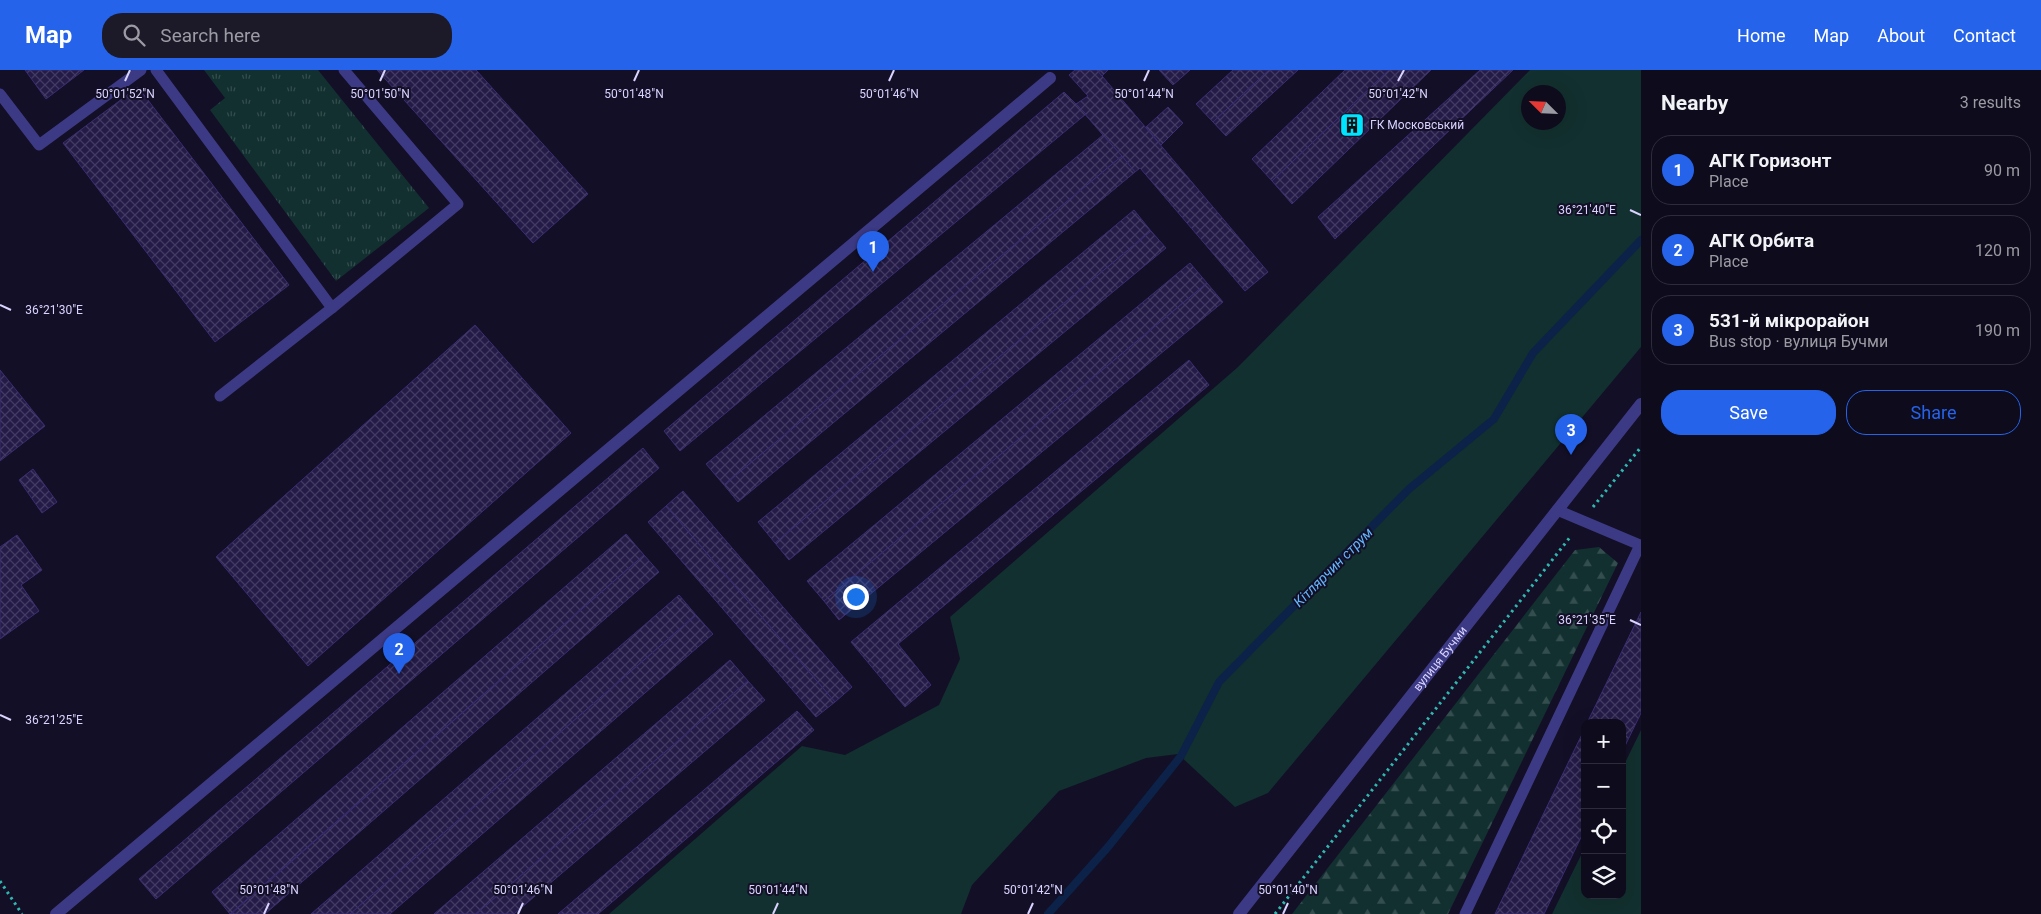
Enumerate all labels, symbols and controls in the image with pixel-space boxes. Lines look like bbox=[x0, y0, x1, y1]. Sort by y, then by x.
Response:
search box bbox=[102, 13, 452, 58]
text: Map bbox=[25, 21, 72, 49]
icon: search bbox=[120, 21, 148, 49]
text: Search here bbox=[160, 24, 260, 47]
text: Home bbox=[1737, 25, 1786, 46]
text: Map bbox=[1814, 25, 1849, 46]
text: About bbox=[1877, 25, 1925, 46]
text: Contact bbox=[1953, 25, 2016, 46]
north arrow bbox=[1521, 85, 1566, 130]
text: 50°01'52"N bbox=[95, 87, 155, 101]
text: 50°01'50"N bbox=[350, 87, 410, 101]
text: 50°01'48"N bbox=[604, 87, 664, 101]
text: 50°01'46"N bbox=[859, 87, 919, 101]
text: 50°01'44"N bbox=[1114, 87, 1174, 101]
text: 50°01'42"N bbox=[1368, 87, 1428, 101]
text: Nearby bbox=[1661, 91, 1728, 115]
text: 3 results bbox=[1960, 93, 2021, 112]
building icon: ГК Московський bbox=[1339, 112, 1365, 138]
place label: ГК Московський bbox=[1370, 118, 1464, 132]
text: АГК Горизонт bbox=[1709, 149, 1832, 172]
text: 1 bbox=[1673, 161, 1683, 180]
text: 90 m bbox=[1984, 161, 2020, 180]
text: Place bbox=[1709, 172, 1749, 191]
text: 36°21'40"E bbox=[1558, 203, 1616, 217]
text: АГК Орбита bbox=[1709, 229, 1814, 252]
pin: 1 bbox=[857, 231, 889, 272]
text: 2 bbox=[1673, 241, 1683, 260]
text: 120 m bbox=[1975, 241, 2020, 260]
text: Place bbox=[1709, 252, 1749, 271]
text: 36°21'30"E bbox=[25, 303, 83, 317]
text: 531-й мікрорайон bbox=[1709, 309, 1869, 332]
text: 3 bbox=[1673, 321, 1683, 340]
text: 190 m bbox=[1975, 321, 2020, 340]
text: Bus stop · вулиця Бучми bbox=[1709, 332, 1888, 351]
button: Save bbox=[1661, 390, 1836, 435]
button: Share bbox=[1846, 390, 2021, 435]
pin: 3 bbox=[1555, 414, 1587, 455]
water label: Кітлярчин струм bbox=[1290, 524, 1376, 610]
your location bbox=[843, 584, 869, 610]
text: 36°21'35"E bbox=[1558, 613, 1616, 627]
street label: вулиця Бучми bbox=[1410, 624, 1470, 694]
pin: 2 bbox=[383, 633, 415, 674]
text: 36°21'25"E bbox=[25, 713, 83, 727]
map controls bbox=[1581, 719, 1626, 899]
button: + bbox=[1581, 719, 1626, 764]
button: − bbox=[1581, 764, 1626, 809]
button: locate bbox=[1581, 809, 1626, 854]
button: layers bbox=[1581, 854, 1626, 899]
text: 50°01'48"N bbox=[239, 883, 299, 897]
text: 50°01'46"N bbox=[493, 883, 553, 897]
text: 50°01'44"N bbox=[748, 883, 808, 897]
text: 50°01'42"N bbox=[1003, 883, 1063, 897]
text: 50°01'40"N bbox=[1258, 883, 1318, 897]

